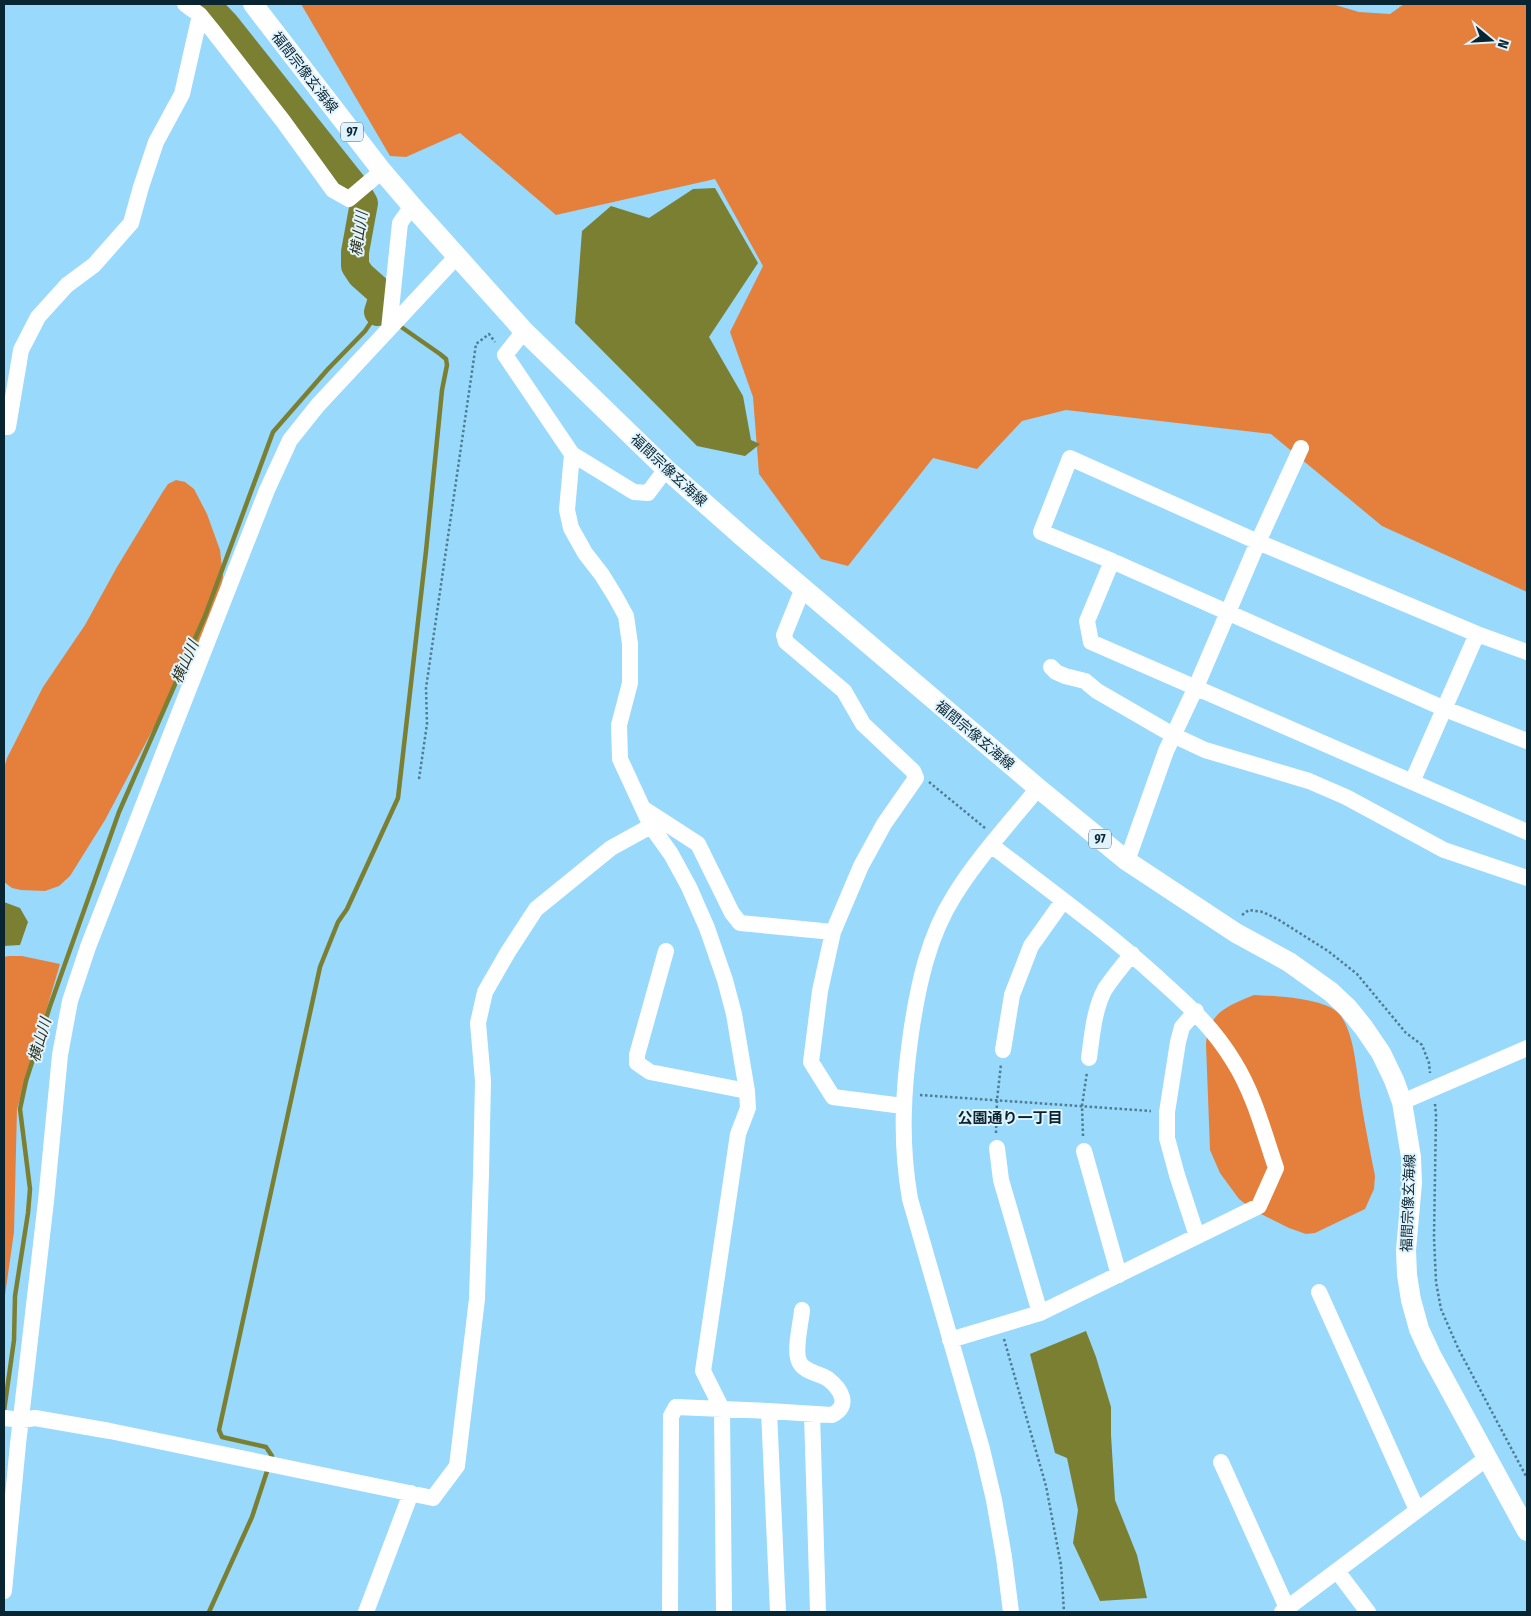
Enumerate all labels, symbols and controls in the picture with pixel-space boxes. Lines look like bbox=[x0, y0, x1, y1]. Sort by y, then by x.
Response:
north arrow bbox=[1466, 15, 1516, 65]
street label: 福間宗像玄海線 bbox=[268, 28, 341, 116]
text: N bbox=[1494, 37, 1512, 50]
road number: 97 bbox=[341, 122, 363, 142]
water label: 横山川 bbox=[347, 208, 371, 258]
street label: 福間宗像玄海線 bbox=[627, 431, 710, 510]
water label: 横山川 bbox=[168, 636, 203, 686]
street label: 福間宗像玄海線 bbox=[932, 697, 1018, 773]
road number: 97 bbox=[1089, 830, 1111, 849]
water label: 横山川 bbox=[25, 1014, 55, 1064]
district label: 公園通り一丁目 bbox=[957, 1109, 1063, 1127]
street label: 福間宗像玄海線 bbox=[1398, 1154, 1419, 1252]

